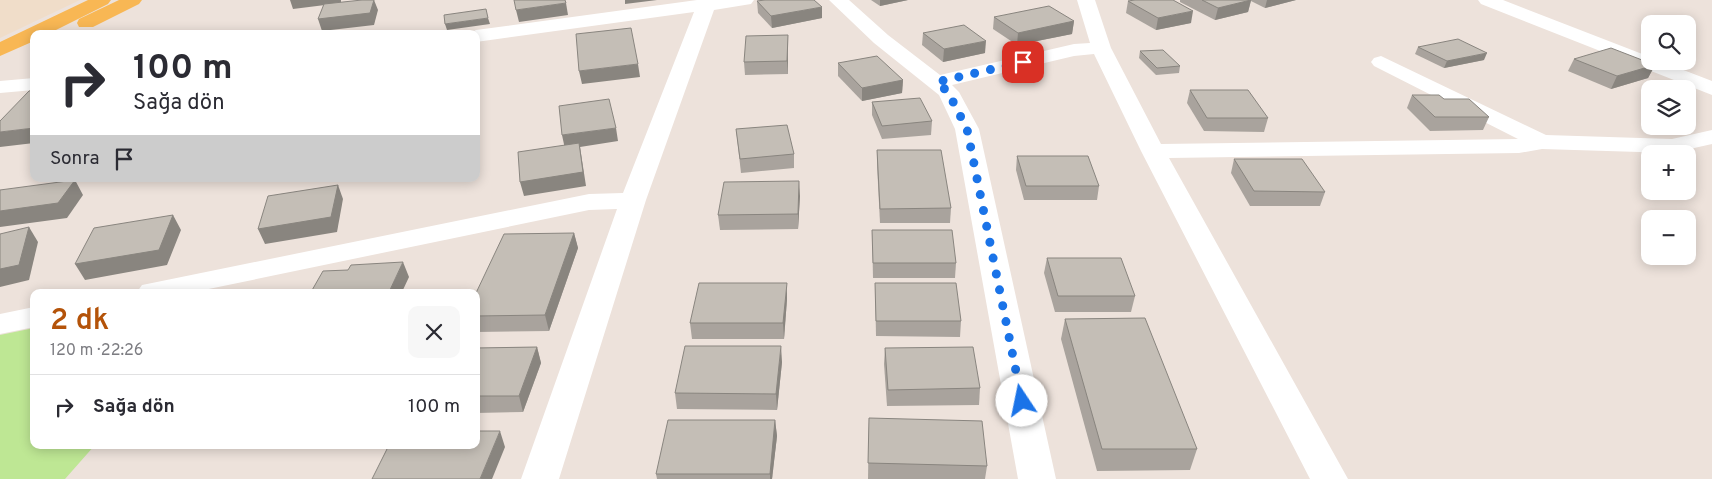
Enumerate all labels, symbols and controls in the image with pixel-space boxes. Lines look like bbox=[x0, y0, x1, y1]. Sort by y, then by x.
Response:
map controls bbox=[1641, 15, 1696, 265]
button: search bbox=[1641, 15, 1696, 70]
pin bbox=[1002, 41, 1044, 83]
text: 100 m bbox=[133, 47, 233, 91]
icon: arrive bbox=[1009, 48, 1037, 76]
icon: right bbox=[50, 50, 115, 115]
button: layers bbox=[1641, 80, 1696, 135]
text: Sağa dön bbox=[133, 90, 225, 117]
icon: arrive bbox=[110, 145, 138, 173]
button: + bbox=[1641, 145, 1696, 200]
text: Sonra bbox=[50, 147, 100, 171]
button: − bbox=[1641, 210, 1696, 265]
text: 2 dk bbox=[50, 303, 109, 340]
button: close bbox=[408, 306, 460, 358]
text: 120 m · 22:26 bbox=[50, 341, 143, 361]
position arrow bbox=[995, 374, 1047, 426]
icon: right bbox=[50, 393, 78, 421]
text: Sağa dön bbox=[93, 395, 175, 419]
text: 100 m bbox=[408, 395, 460, 419]

